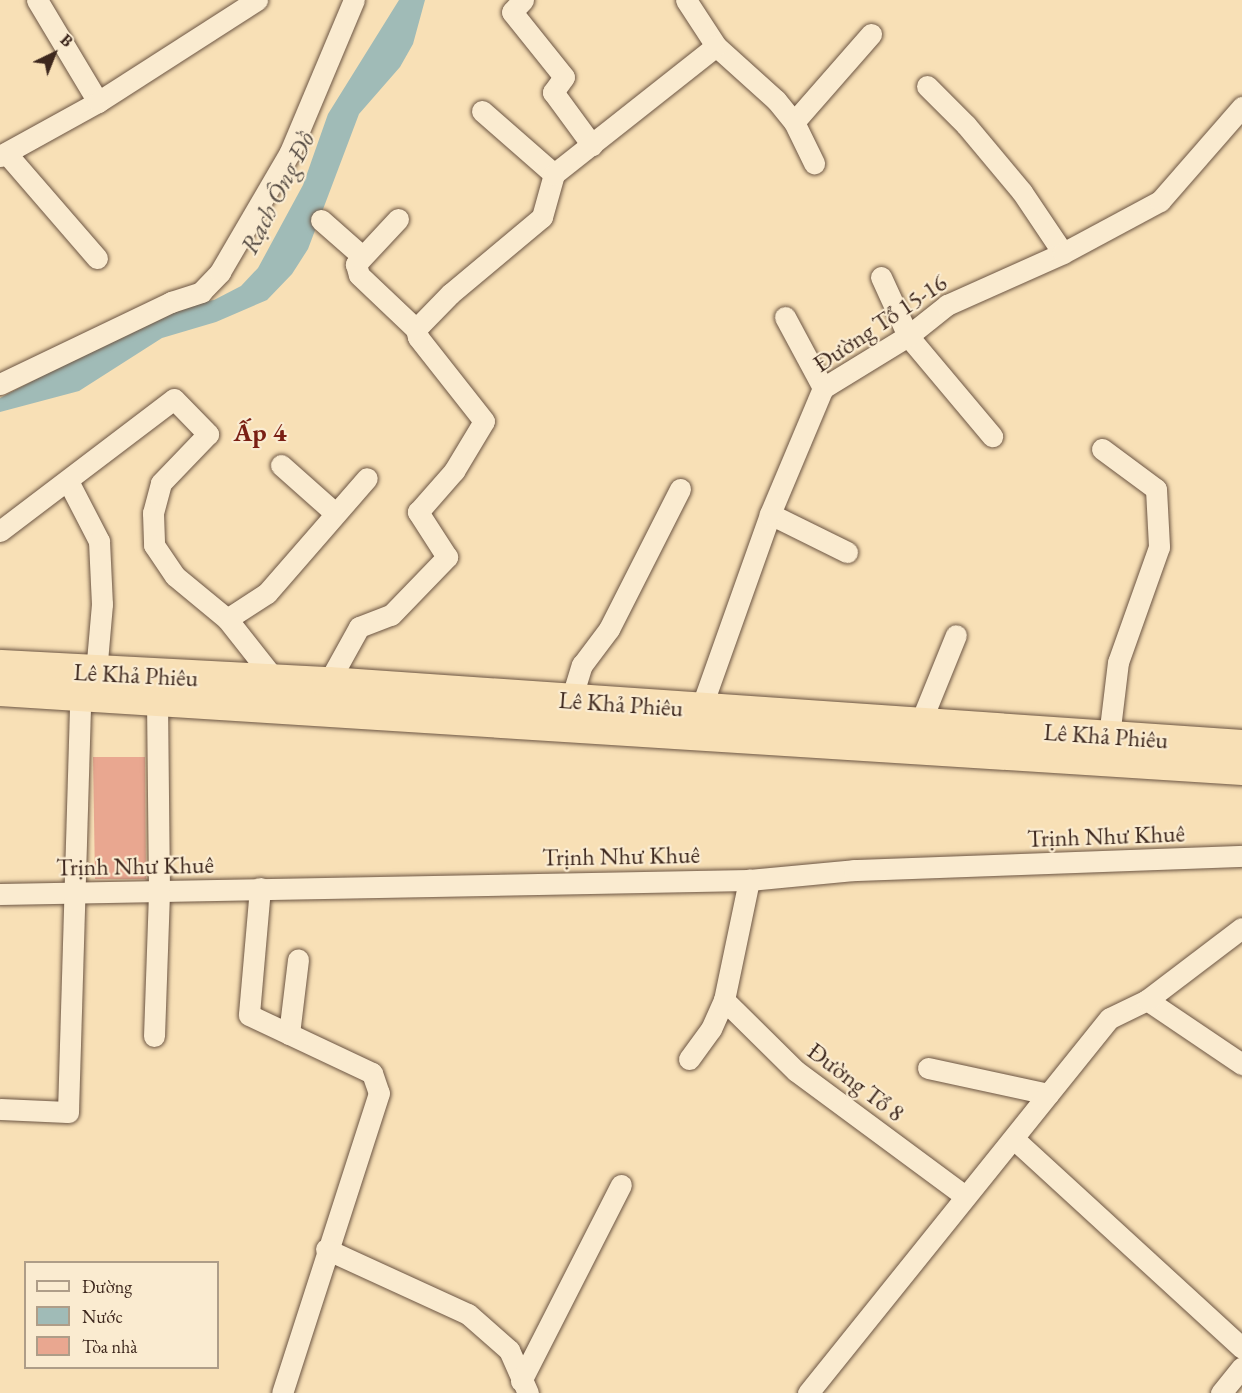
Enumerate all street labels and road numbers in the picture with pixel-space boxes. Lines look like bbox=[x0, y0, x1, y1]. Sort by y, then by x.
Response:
street label: Đường Tổ 15-16 bbox=[808, 268, 952, 378]
street label: Lê Khả Phiêu bbox=[73, 657, 199, 693]
street label: Lê Khả Phiêu bbox=[558, 685, 684, 723]
street label: Lê Khả Phiêu bbox=[1043, 717, 1169, 755]
street label: Trịnh Như Khuê bbox=[1027, 819, 1185, 853]
street label: Trịnh Như Khuê bbox=[542, 840, 700, 872]
street label: Trịnh Như Khuê bbox=[56, 850, 214, 882]
street label: Đường Tổ 8 bbox=[802, 1036, 910, 1128]

